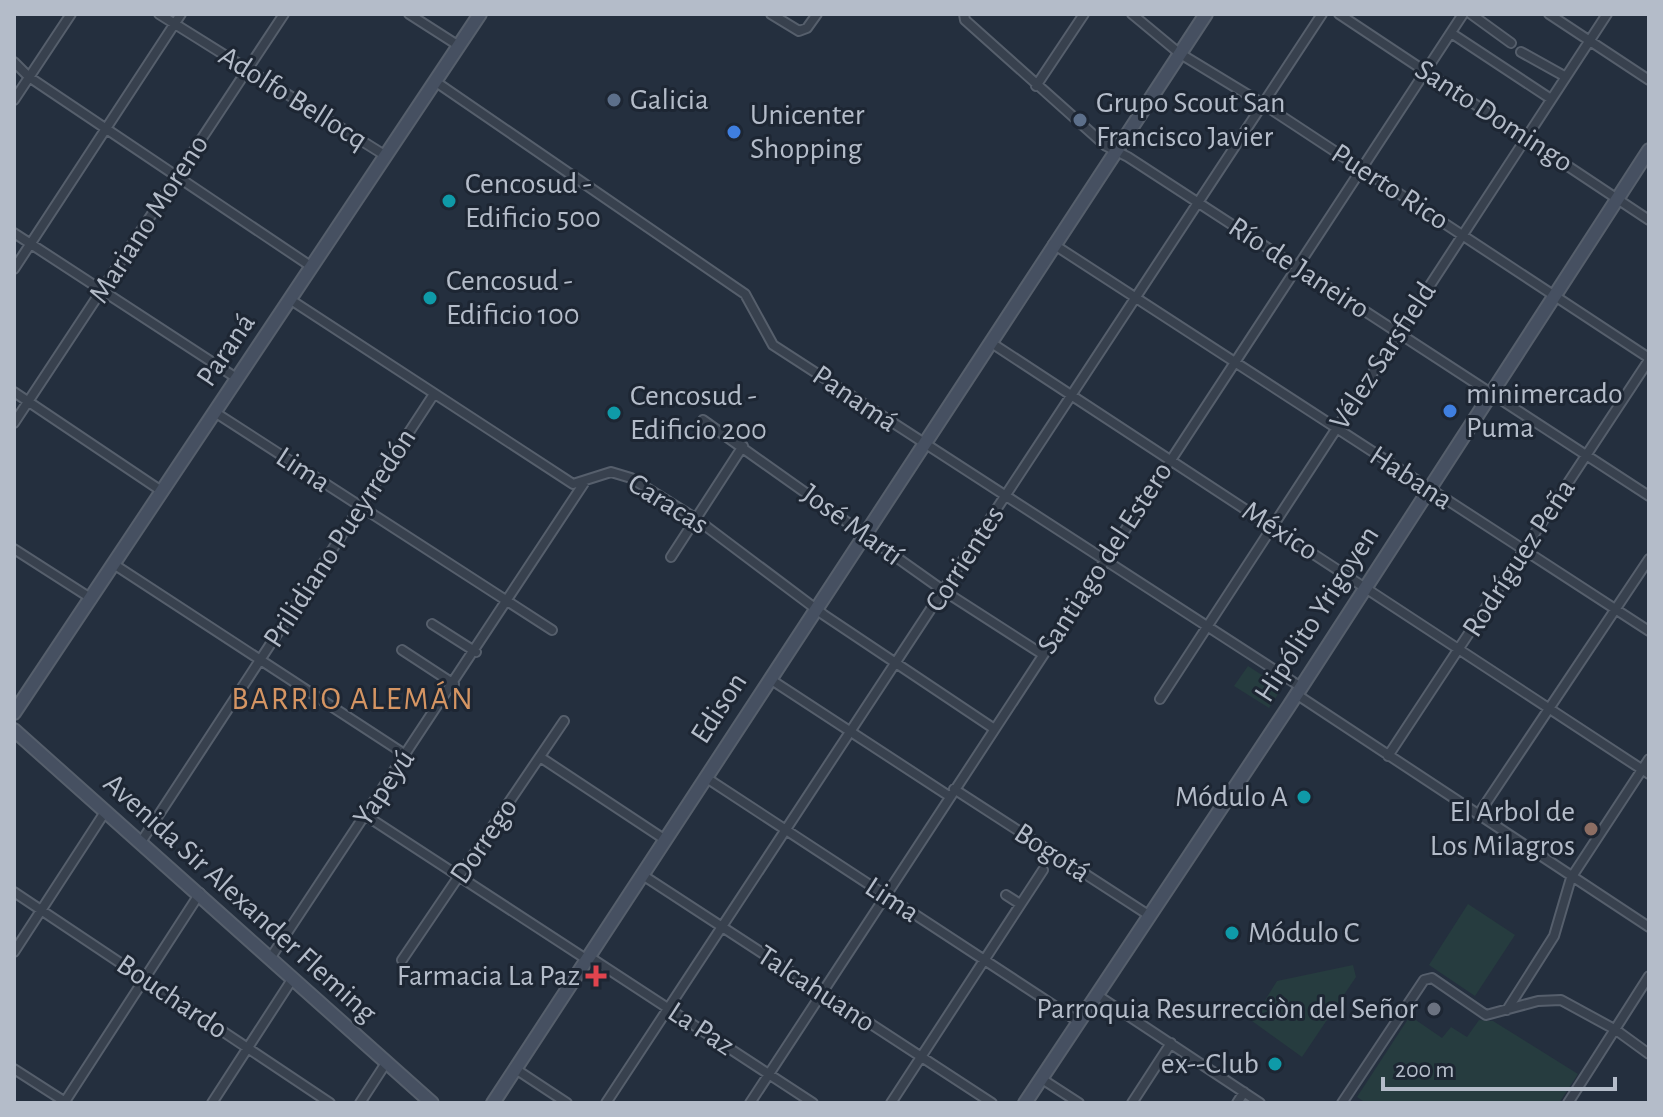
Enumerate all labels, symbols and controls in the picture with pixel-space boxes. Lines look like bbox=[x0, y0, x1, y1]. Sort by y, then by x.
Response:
street label: Adolfo Bellocq bbox=[213, 41, 373, 155]
street label: Santo Domingo bbox=[1410, 54, 1578, 178]
place label: Galicia bbox=[630, 85, 709, 115]
place label: Grupo Scout San Francisco Javier bbox=[1096, 88, 1286, 152]
marker: Galicia bbox=[605, 91, 623, 109]
place label: Unicenter Shopping bbox=[750, 100, 865, 164]
marker: Grupo Scout San Francisco Javier bbox=[1071, 111, 1089, 129]
marker: Unicenter Shopping bbox=[725, 123, 743, 141]
street label: Mariano Moreno bbox=[84, 130, 214, 308]
street label: Puerto Rico bbox=[1326, 138, 1454, 236]
place label: Cencosud - Edificio 500 bbox=[465, 169, 601, 233]
marker: Cencosud - Edificio 500 bbox=[440, 192, 458, 210]
street label: Río de Janeiro bbox=[1223, 212, 1375, 324]
place label: Cencosud - Edificio 100 bbox=[446, 266, 580, 330]
street label: Vélez Sarsfield bbox=[1324, 277, 1442, 435]
marker: Cencosud - Edificio 100 bbox=[421, 289, 439, 307]
street label: Paraná bbox=[191, 308, 261, 392]
street label: Panamá bbox=[807, 360, 903, 438]
place label: minimercado Puma bbox=[1466, 379, 1623, 443]
place label: Cencosud - Edificio 200 bbox=[630, 381, 767, 445]
marker: minimercado Puma bbox=[1441, 402, 1459, 420]
marker: Cencosud - Edificio 200 bbox=[605, 404, 623, 422]
street label: Prilidiano Pueyrredón bbox=[258, 423, 422, 653]
street label: Habana bbox=[1364, 440, 1458, 516]
street label: Lima bbox=[271, 442, 335, 498]
street label: Santiago del Estero bbox=[1032, 457, 1178, 659]
street label: Caracas bbox=[622, 468, 714, 540]
street label: Rodríguez Peña bbox=[1457, 474, 1581, 642]
street label: José Martí bbox=[796, 479, 909, 572]
street label: México bbox=[1237, 496, 1323, 566]
street label: Corrientes bbox=[920, 501, 1010, 617]
street label: Hipólito Yrigoyen bbox=[1249, 521, 1385, 707]
street label: Edison bbox=[685, 667, 753, 749]
district label: BARRIO ALEMÁN bbox=[231, 680, 475, 715]
street label: Yapeyú bbox=[348, 744, 420, 832]
street label: Avenida Sir Alexander Fleming bbox=[98, 768, 382, 1028]
place label: Módulo A bbox=[1175, 782, 1288, 812]
marker: Módulo A bbox=[1295, 788, 1313, 806]
street label: Dorrego bbox=[445, 793, 523, 889]
place label: El Arbol de Los Milagros bbox=[1430, 797, 1575, 861]
street label: Bogotá bbox=[1009, 818, 1095, 888]
marker: El Arbol de Los Milagros bbox=[1582, 820, 1600, 838]
street label: Lima bbox=[860, 872, 924, 928]
place label: Módulo C bbox=[1248, 918, 1359, 948]
marker: Módulo C bbox=[1223, 924, 1241, 942]
street label: Talcahuano bbox=[752, 940, 880, 1038]
street label: Bouchardo bbox=[111, 949, 233, 1045]
place label: Farmacia La Paz bbox=[397, 961, 580, 991]
marker: Farmacia La Paz bbox=[587, 967, 605, 985]
place label: Parroquia Resurrecciòn del Señor bbox=[1036, 994, 1418, 1024]
street label: La Paz bbox=[662, 997, 740, 1061]
marker: Parroquia Resurrecciòn del Señor bbox=[1425, 1000, 1443, 1018]
scale bar bbox=[1383, 1041, 1615, 1091]
place label: ex--Club bbox=[1161, 1049, 1259, 1079]
marker: ex--Club bbox=[1266, 1055, 1284, 1073]
text: 200 m bbox=[1395, 1058, 1454, 1082]

